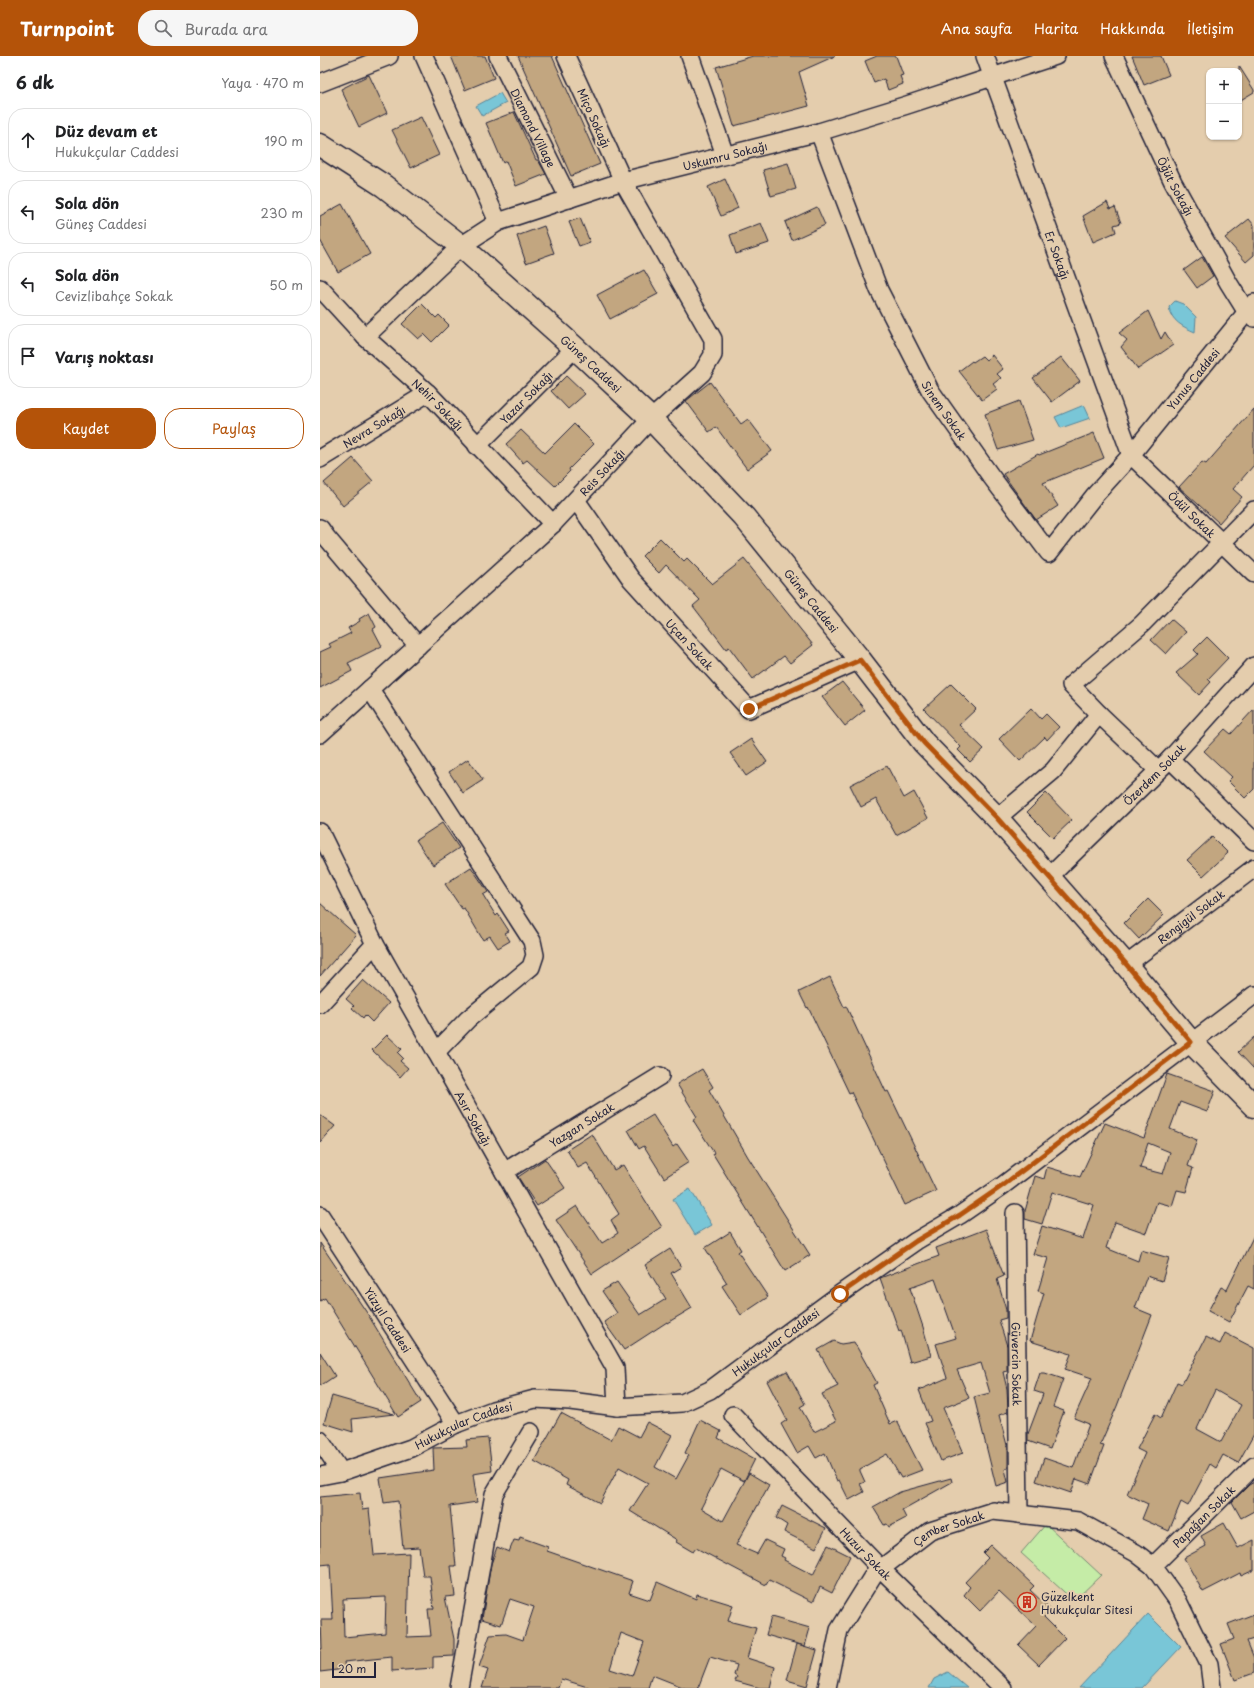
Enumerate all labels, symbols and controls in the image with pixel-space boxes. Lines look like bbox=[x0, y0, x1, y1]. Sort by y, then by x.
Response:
search box bbox=[138, 10, 418, 46]
text: Turnpoint bbox=[20, 14, 114, 42]
icon: search bbox=[152, 17, 174, 39]
text: Burada ara bbox=[184, 17, 268, 40]
text: Ana sayfa bbox=[941, 18, 1012, 39]
text: Harita bbox=[1034, 18, 1078, 39]
text: Hakkında bbox=[1100, 18, 1165, 39]
text: İletişim bbox=[1187, 18, 1234, 39]
map controls bbox=[1206, 68, 1242, 140]
button: + bbox=[1206, 68, 1242, 104]
text: 6 dk bbox=[16, 69, 54, 95]
text: Yaya · 470 m bbox=[221, 73, 304, 92]
street label: Diamond Village bbox=[507, 85, 560, 170]
street label: Miço Sokağı bbox=[573, 85, 615, 151]
button: − bbox=[1206, 104, 1242, 140]
text: Düz devam et bbox=[55, 119, 158, 142]
icon: ahead bbox=[17, 129, 39, 151]
text: 190 m bbox=[264, 131, 303, 150]
street label: Uskumru Sokağı bbox=[681, 137, 769, 174]
text: Hukukçular Caddesi bbox=[55, 142, 179, 161]
street label: Öğüt Sokağı bbox=[1154, 154, 1198, 219]
text: Sola dön bbox=[55, 191, 119, 214]
icon: left bbox=[17, 201, 39, 223]
text: 230 m bbox=[261, 203, 303, 222]
text: Güneş Caddesi bbox=[55, 214, 147, 233]
street label: Er Sokağı bbox=[1041, 228, 1075, 282]
text: Sola dön bbox=[55, 263, 119, 286]
icon: left bbox=[17, 273, 39, 295]
text: 50 m bbox=[269, 275, 303, 294]
text: Cevizlibahçe Sokak bbox=[55, 286, 173, 305]
street label: Güneş Caddesi bbox=[557, 331, 626, 396]
street label: Yunus Caddesi bbox=[1162, 344, 1223, 414]
icon: arrive bbox=[17, 345, 39, 367]
text: Varış noktası bbox=[55, 345, 154, 368]
street label: Yazar Sokağı bbox=[495, 367, 556, 428]
street label: Nehir Sokağı bbox=[408, 374, 468, 434]
street label: Sinem Sokak bbox=[918, 377, 971, 443]
street label: Nevra Sokağı bbox=[339, 401, 408, 452]
button: Kaydet bbox=[16, 408, 156, 449]
button: Paylaş bbox=[164, 408, 304, 449]
street label: Reis Sokağı bbox=[575, 444, 628, 499]
street label: Ödül Sokak bbox=[1164, 487, 1221, 542]
street label: Güneş Caddesi bbox=[780, 565, 843, 636]
street label: Uçan Sokak bbox=[662, 614, 718, 674]
route end bbox=[740, 700, 758, 718]
street label: Özerdem Sokak bbox=[1119, 739, 1189, 809]
street label: Rengigül Sokak bbox=[1153, 885, 1228, 947]
street label: Asır Sokağı bbox=[451, 1087, 496, 1149]
street label: Yazgan Sokak bbox=[546, 1097, 618, 1151]
street label: Yüzyıl Caddesi bbox=[361, 1284, 416, 1356]
route start bbox=[831, 1285, 849, 1303]
street label: Hukukçular Caddesi bbox=[728, 1304, 823, 1380]
street label: Güvercin Sokak bbox=[1008, 1322, 1026, 1407]
street label: Hukukçular Caddesi bbox=[412, 1397, 514, 1453]
street label: Papağan Sokak bbox=[1168, 1481, 1239, 1551]
street label: Çember Sokak bbox=[909, 1506, 987, 1550]
street label: Huzur Sokak bbox=[836, 1523, 896, 1584]
place label: Güzelkent Hukukçular Sitesi bbox=[1041, 1588, 1133, 1618]
building icon: Güzelkent Hukukçular Sitesi bbox=[1016, 1591, 1038, 1613]
scale bar bbox=[332, 1660, 376, 1679]
text: 20 m bbox=[338, 1660, 366, 1677]

